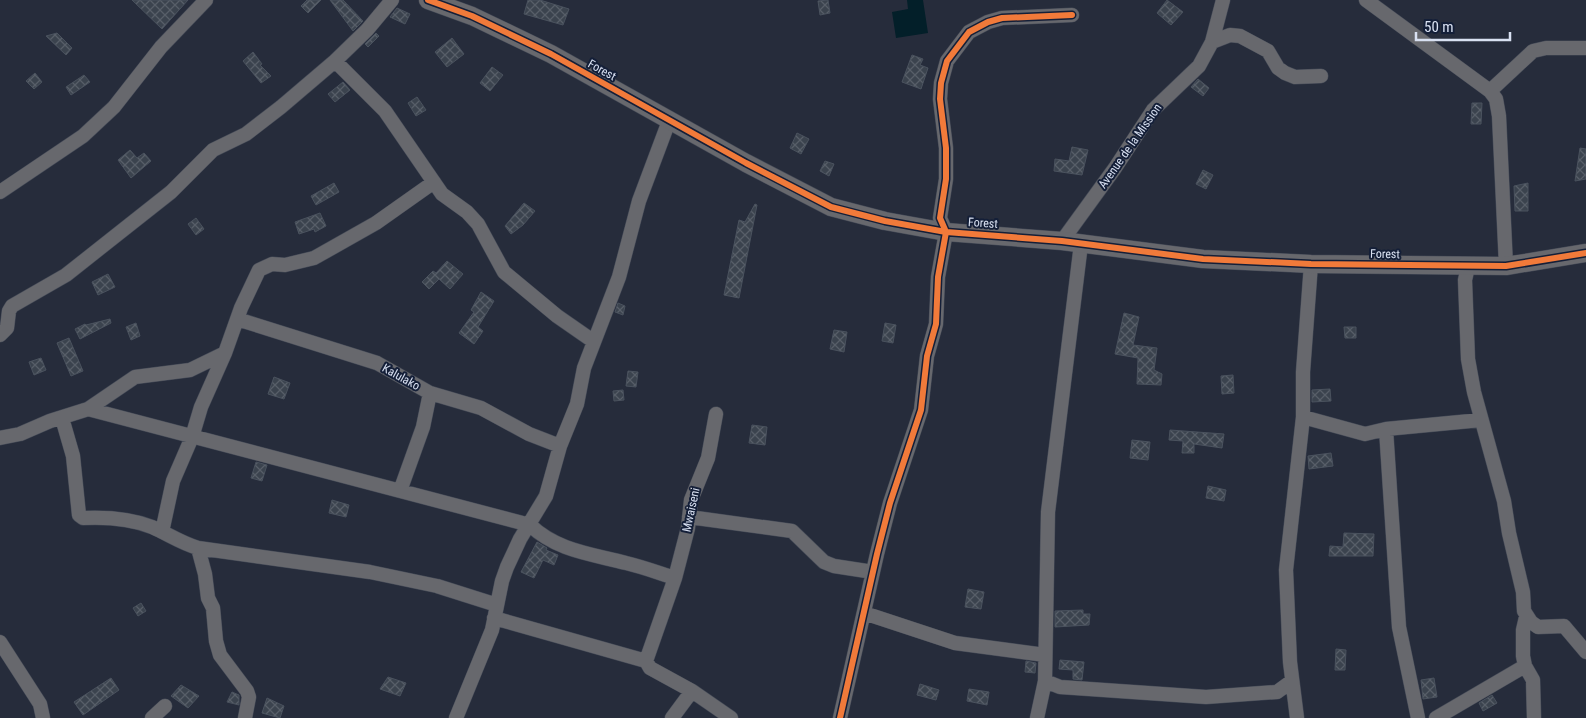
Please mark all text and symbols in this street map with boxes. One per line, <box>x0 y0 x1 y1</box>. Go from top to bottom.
scale bar <box>1416 10 1510 42</box>
text: 50 m <box>1424 18 1454 36</box>
street label: Forest <box>586 57 619 84</box>
street label: Avenue de la Mission <box>1096 101 1165 191</box>
street label: Forest <box>968 215 999 231</box>
street label: Forest <box>1370 247 1400 261</box>
street label: Kalulako <box>380 361 422 393</box>
street label: Mwaiseni <box>679 487 703 533</box>

